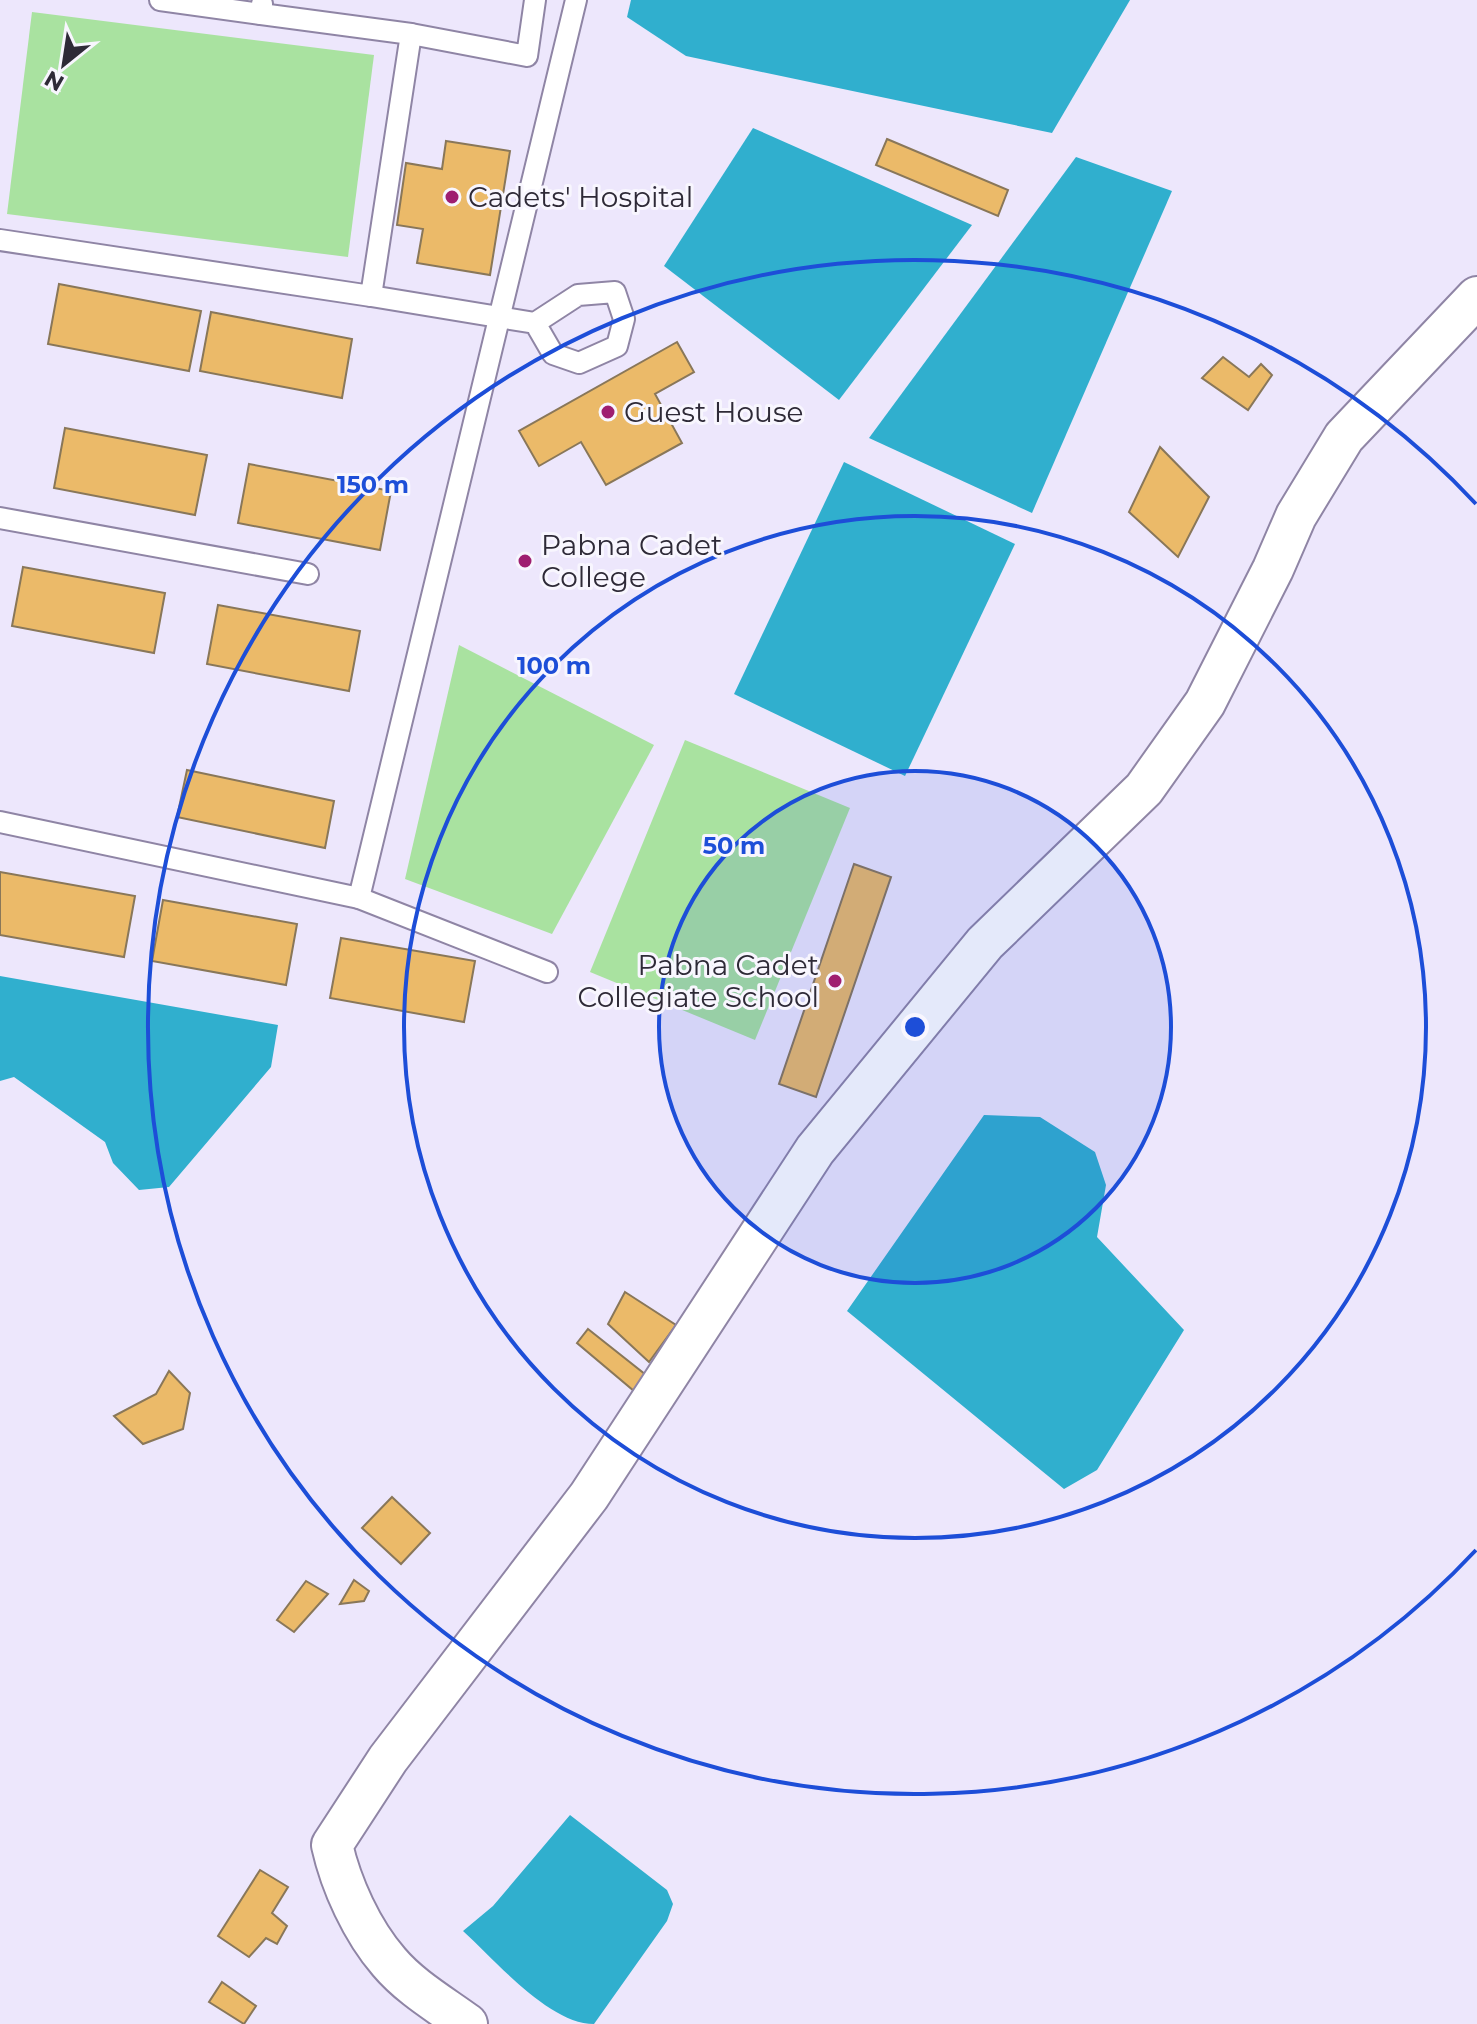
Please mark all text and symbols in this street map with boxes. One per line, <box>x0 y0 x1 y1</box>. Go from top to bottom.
north arrow <box>24 24 104 104</box>
text: N <box>40 65 69 97</box>
place label: Cadets' Hospital <box>468 180 693 214</box>
marker: Cadets' Hospital <box>443 188 461 206</box>
place label: Guest House <box>624 395 803 429</box>
marker: Guest House <box>599 403 617 421</box>
text: 150 m <box>337 470 409 499</box>
place label: Pabna Cadet College <box>541 528 722 594</box>
marker: Pabna Cadet College <box>516 552 534 570</box>
text: 100 m <box>517 651 591 680</box>
text: 50 m <box>703 831 765 860</box>
place label: Pabna Cadet Collegiate School <box>578 948 819 1014</box>
marker: Pabna Cadet Collegiate School <box>826 972 844 990</box>
centre of rings <box>901 1013 929 1041</box>

